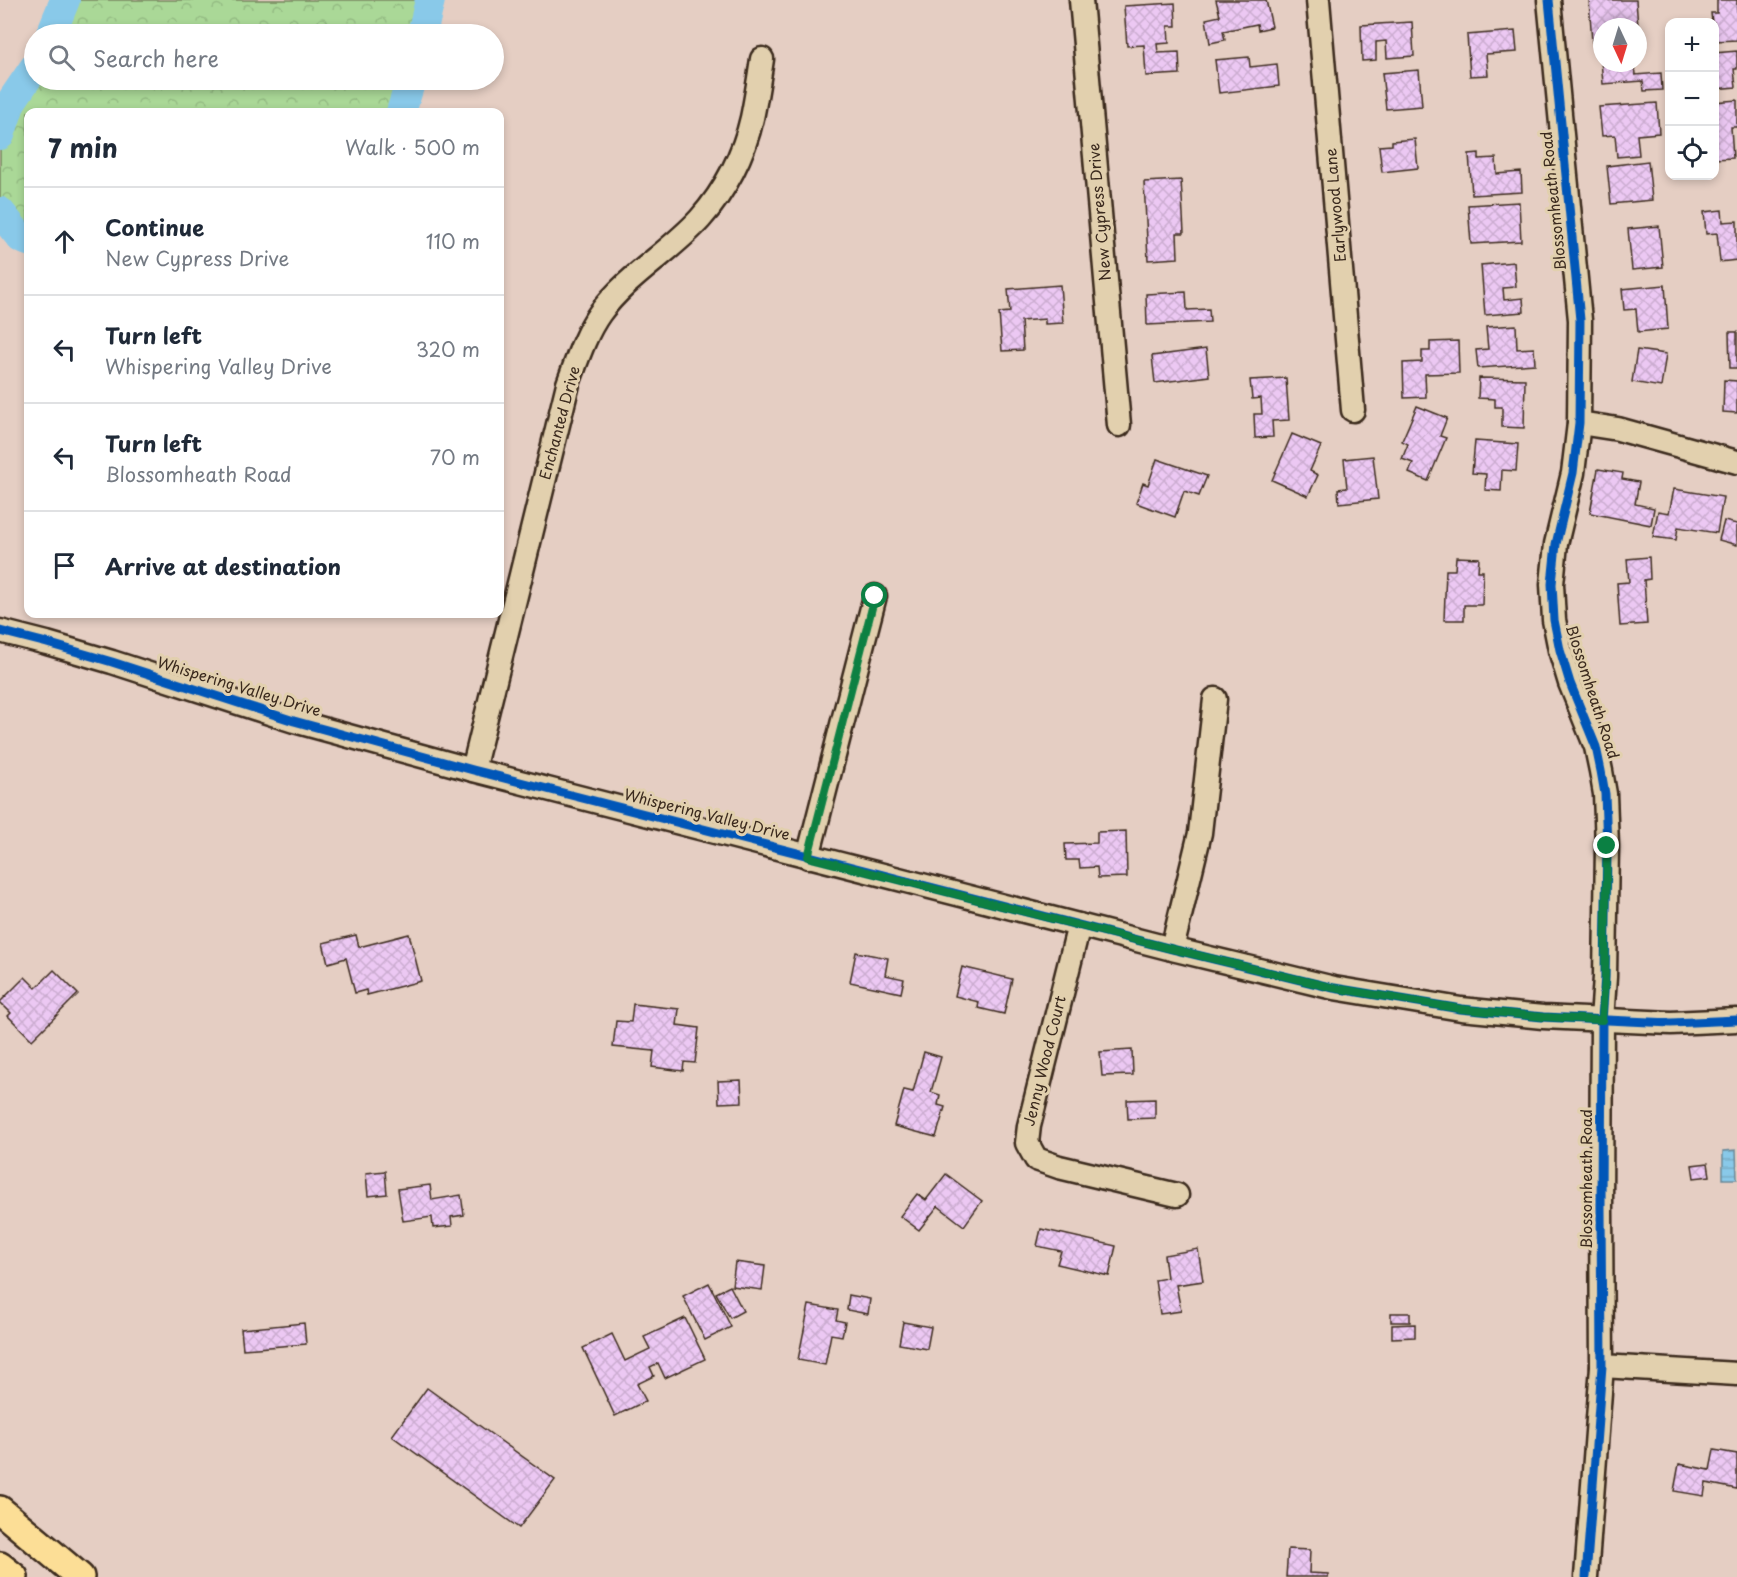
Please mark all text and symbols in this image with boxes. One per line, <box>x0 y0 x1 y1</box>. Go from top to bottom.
north arrow <box>1593 18 1647 72</box>
map controls <box>1665 18 1719 180</box>
button: + <box>1665 18 1719 72</box>
search box <box>24 24 504 90</box>
icon: search <box>45 41 78 74</box>
text: Search here <box>93 41 219 74</box>
button: − <box>1665 72 1719 126</box>
button: locate <box>1665 126 1719 180</box>
text: 7 min <box>48 128 118 167</box>
street label: Blossomheath Road <box>1534 130 1571 272</box>
text: Walk · 500 m <box>345 132 480 162</box>
street label: New Cypress Drive <box>1081 142 1116 282</box>
street label: Earlywood Lane <box>1318 147 1351 263</box>
text: Continue <box>105 210 204 243</box>
icon: ahead <box>48 225 81 258</box>
text: 110 m <box>426 226 480 256</box>
text: New Cypress Drive <box>105 243 289 273</box>
text: Turn left <box>105 318 202 351</box>
icon: left <box>48 333 81 366</box>
text: 320 m <box>416 334 480 364</box>
text: Whispering Valley Drive <box>105 351 332 381</box>
street label: Enchanted Drive <box>532 363 585 482</box>
text: Turn left <box>105 426 202 459</box>
icon: left <box>48 441 81 474</box>
text: 70 m <box>430 442 480 472</box>
text: Blossomheath Road <box>105 459 292 489</box>
icon: arrive <box>48 549 81 582</box>
text: Arrive at destination <box>105 549 341 582</box>
route start <box>861 582 887 608</box>
street label: Blossomheath Road <box>1561 621 1626 762</box>
street label: Whispering Valley Drive <box>155 650 324 721</box>
street label: Whispering Valley Drive <box>622 782 793 845</box>
route end <box>1593 832 1619 858</box>
street label: Jenny Wood Court <box>1016 993 1071 1128</box>
street label: Blossomheath Road <box>1574 1109 1597 1249</box>

